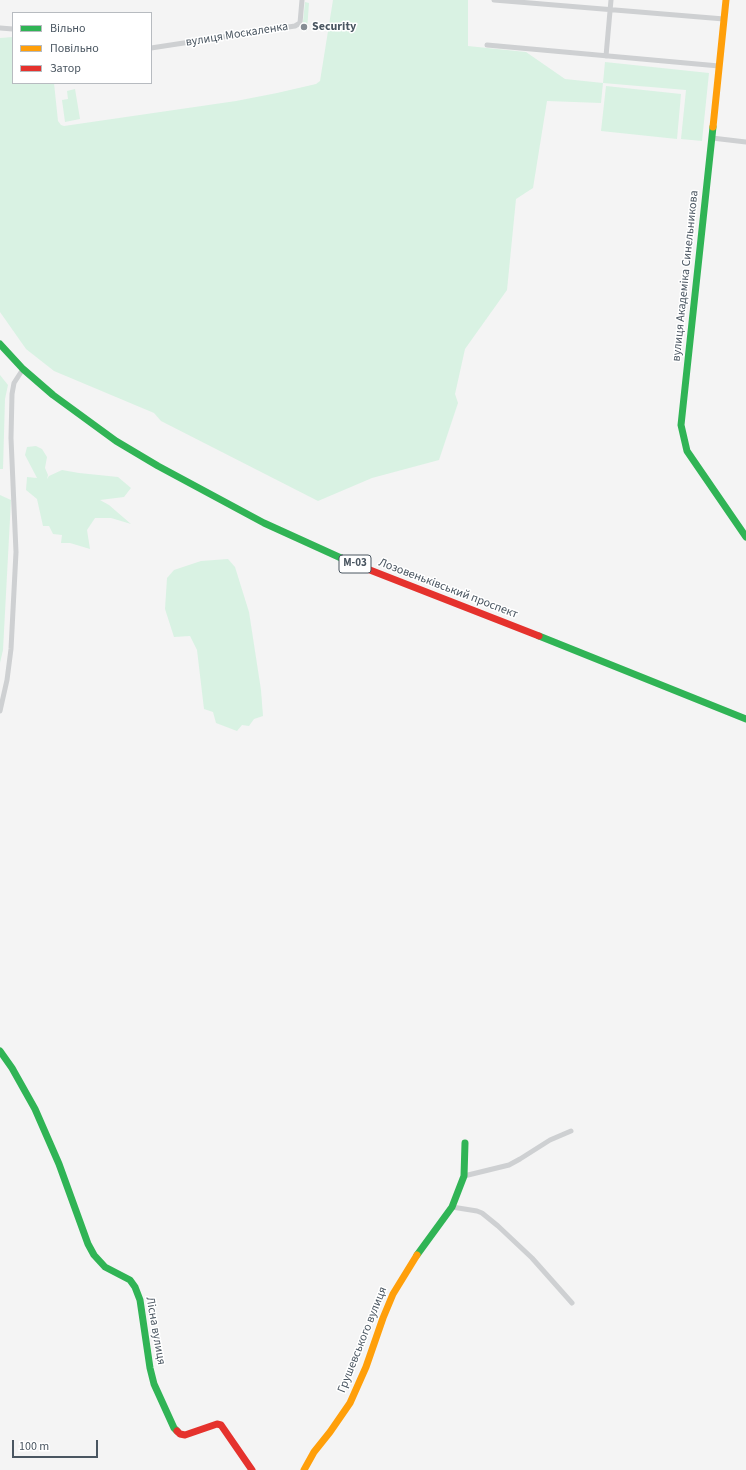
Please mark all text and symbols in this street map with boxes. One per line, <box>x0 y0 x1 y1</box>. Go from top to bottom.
legend <box>12 12 152 84</box>
text: Вільно <box>50 20 86 37</box>
street label: вулиця Москаленка <box>185 20 289 50</box>
place label: Security <box>312 20 356 34</box>
marker: Security <box>299 22 309 32</box>
text: Повільно <box>50 40 99 57</box>
text: Затор <box>50 60 81 77</box>
street label: вулиця Академіка Синельникова <box>670 190 702 362</box>
road number: М-03 <box>339 555 371 573</box>
street label: Лозовеньківський проспект <box>376 556 520 622</box>
street label: Грушевського вулиця <box>335 1285 391 1395</box>
street label: Лісна вулиця <box>142 1296 168 1366</box>
scale bar <box>14 1432 100 1458</box>
text: 100 m <box>19 1438 49 1455</box>

